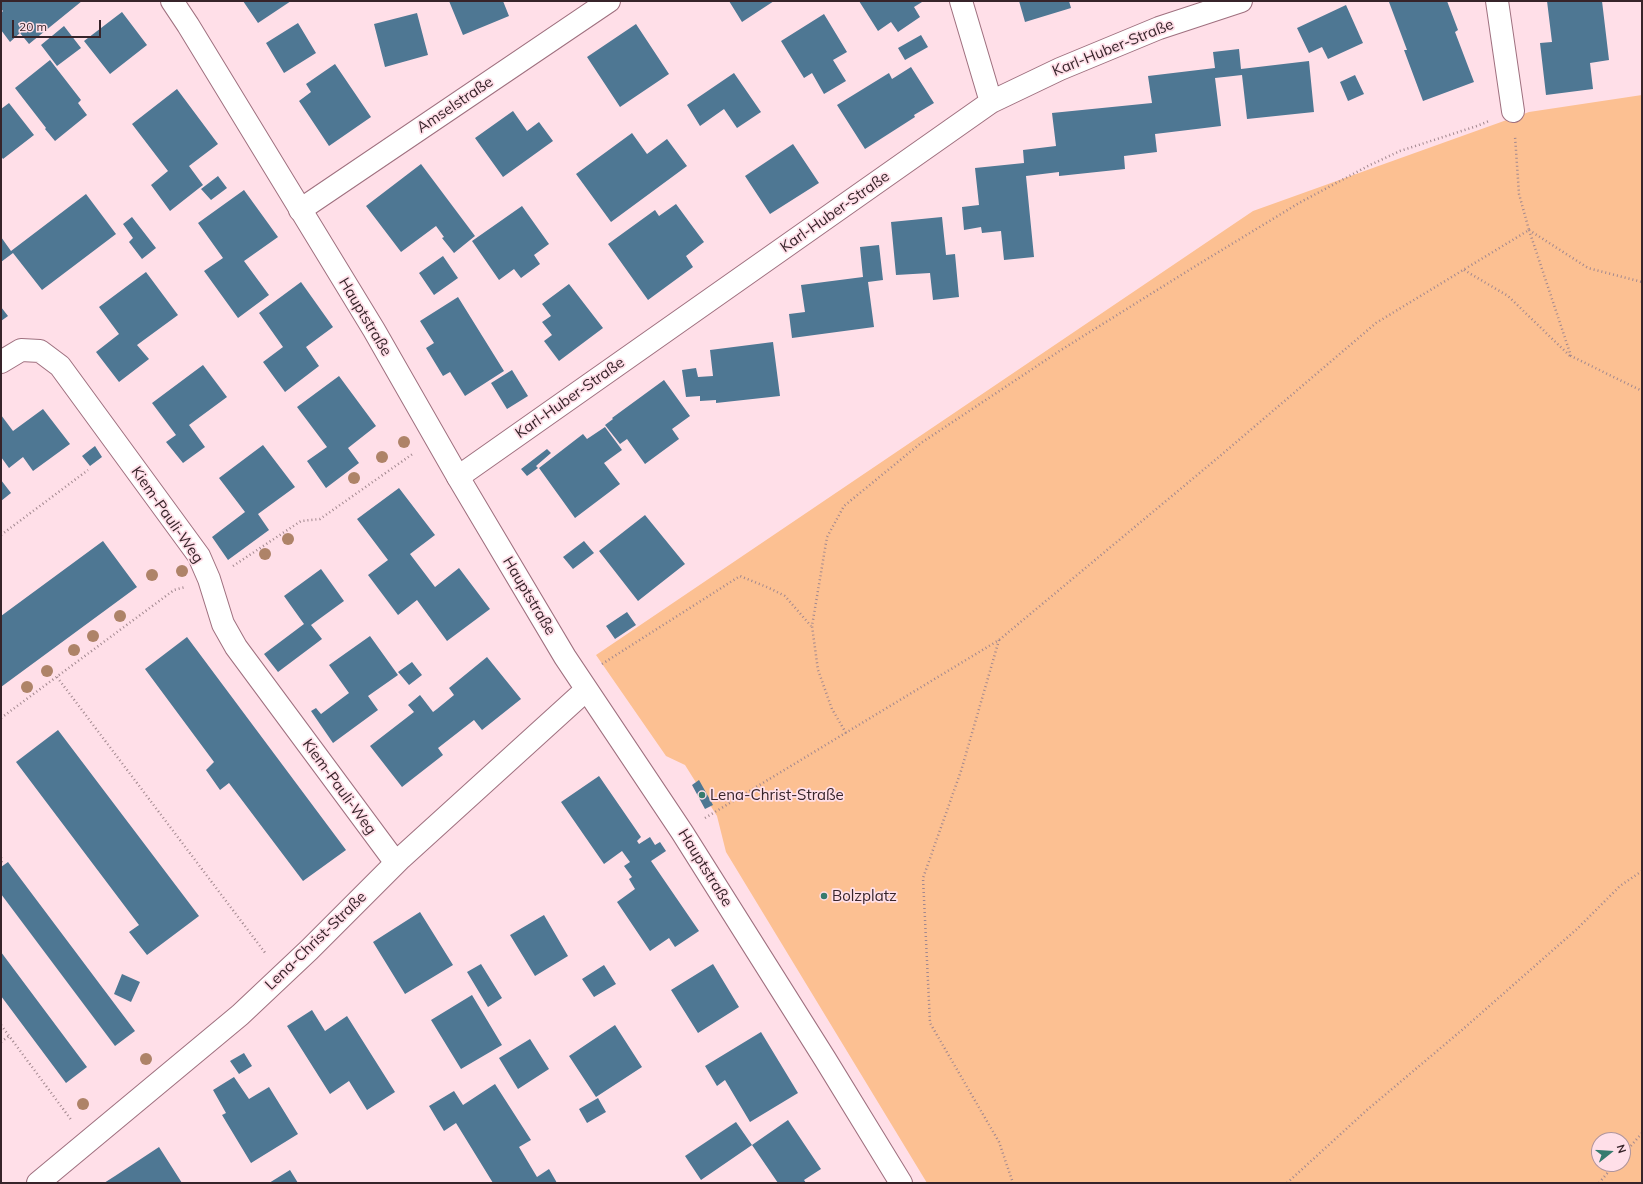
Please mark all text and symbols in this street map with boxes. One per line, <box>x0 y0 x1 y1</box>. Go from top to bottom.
scale bar <box>14 12 103 38</box>
street label: Karl-Huber-Straße <box>1050 15 1176 81</box>
text: 20 m <box>19 19 47 34</box>
street label: Amselstraße <box>413 73 497 137</box>
street label: Karl-Huber-Straße <box>777 168 893 256</box>
street label: Hauptstraße <box>335 275 395 359</box>
street label: Karl-Huber-Straße <box>512 354 628 442</box>
street label: Kiem-Pauli-Weg <box>127 463 207 567</box>
street label: Hauptstraße <box>499 554 559 638</box>
street label: Kiem-Pauli-Weg <box>298 736 380 838</box>
place label: Lena-Christ-Straße <box>710 786 844 804</box>
marker: Lena-Christ-Straße <box>697 790 707 800</box>
street label: Hauptstraße <box>674 826 736 910</box>
place label: Bolzplatz <box>832 887 897 905</box>
street label: Lena-Christ-Straße <box>262 888 370 994</box>
marker: Bolzplatz <box>819 891 829 901</box>
north arrow <box>1591 1132 1631 1172</box>
text: N <box>1614 1143 1629 1155</box>

